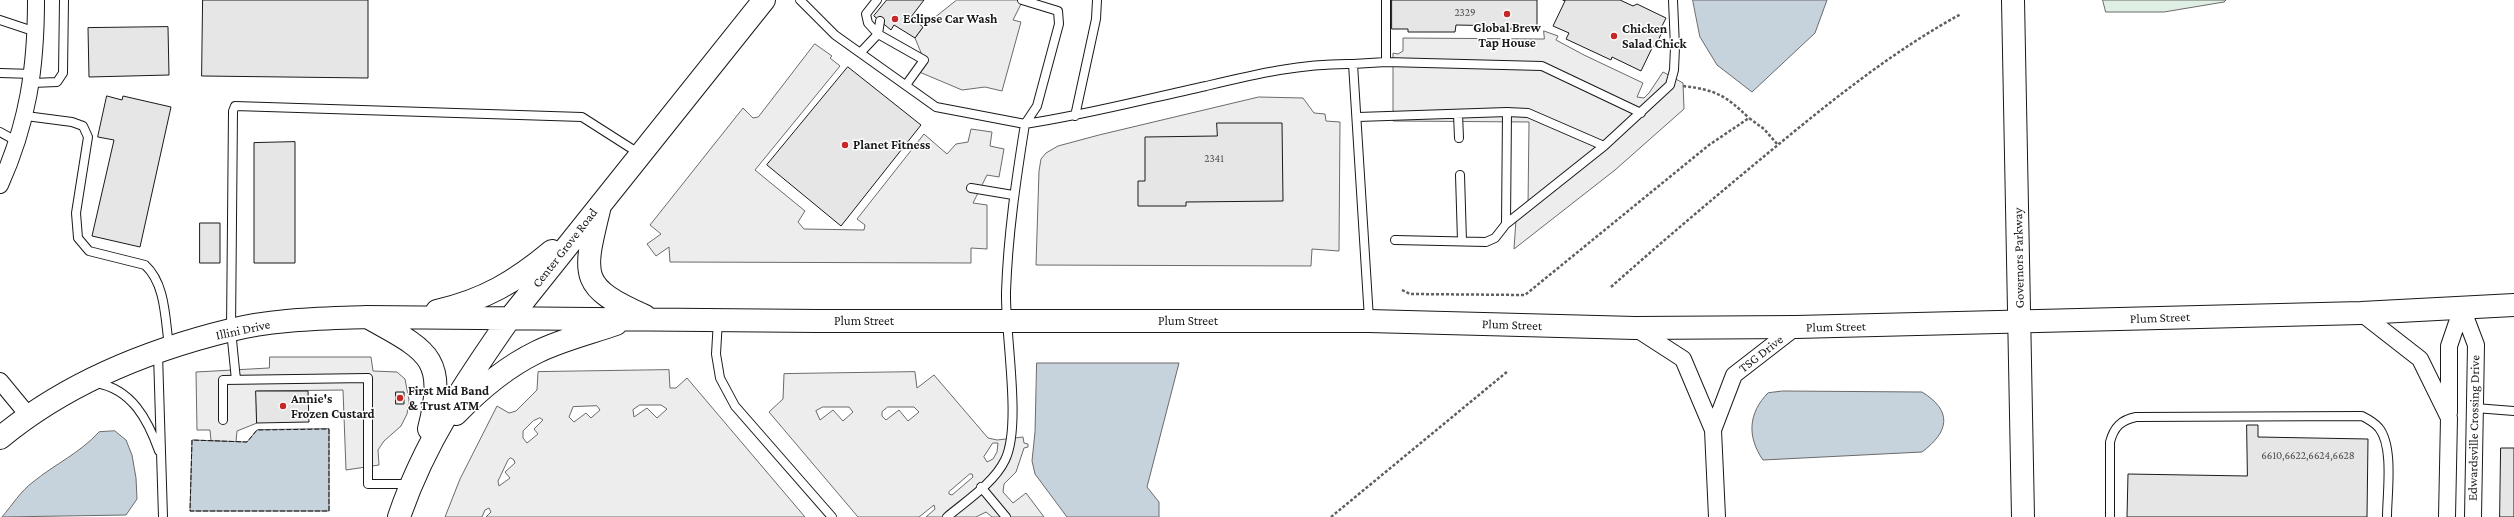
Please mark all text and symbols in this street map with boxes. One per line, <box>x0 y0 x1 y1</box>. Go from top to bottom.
house number: 2329 <box>1454 6 1476 20</box>
marker: Global Brew Tap House <box>1502 9 1512 19</box>
place label: Eclipse Car Wash <box>903 11 997 27</box>
marker: Eclipse Car Wash <box>890 14 900 24</box>
place label: Global Brew Tap House <box>1473 20 1541 51</box>
place label: Chicken Salad Chick <box>1622 21 1687 52</box>
marker: Chicken Salad Chick <box>1609 31 1619 41</box>
place label: Planet Fitness <box>853 137 930 153</box>
marker: Planet Fitness <box>840 140 850 150</box>
house number: 2341 <box>1204 152 1224 166</box>
street label: Center Grove Road <box>529 205 601 291</box>
street label: Governors Parkway <box>2010 208 2028 308</box>
street label: Plum Street <box>2130 309 2190 327</box>
street label: Plum Street <box>834 313 894 329</box>
street label: Plum Street <box>1158 313 1218 329</box>
street label: Plum Street <box>1482 316 1542 334</box>
street label: Illini Drive <box>214 317 272 343</box>
street label: Plum Street <box>1806 319 1866 335</box>
street label: TSG Drive <box>1736 332 1786 376</box>
street label: Edwardsville Crossing Drive <box>2465 355 2483 501</box>
place label: First Mid Band & Trust ATM <box>408 383 489 414</box>
place label: Annie's Frozen Custard <box>291 391 375 422</box>
marker: First Mid Band & Trust ATM <box>395 393 405 403</box>
marker: Annie's Frozen Custard <box>278 401 288 411</box>
house number: 6610,6622,6624,6628 <box>2261 449 2355 463</box>

